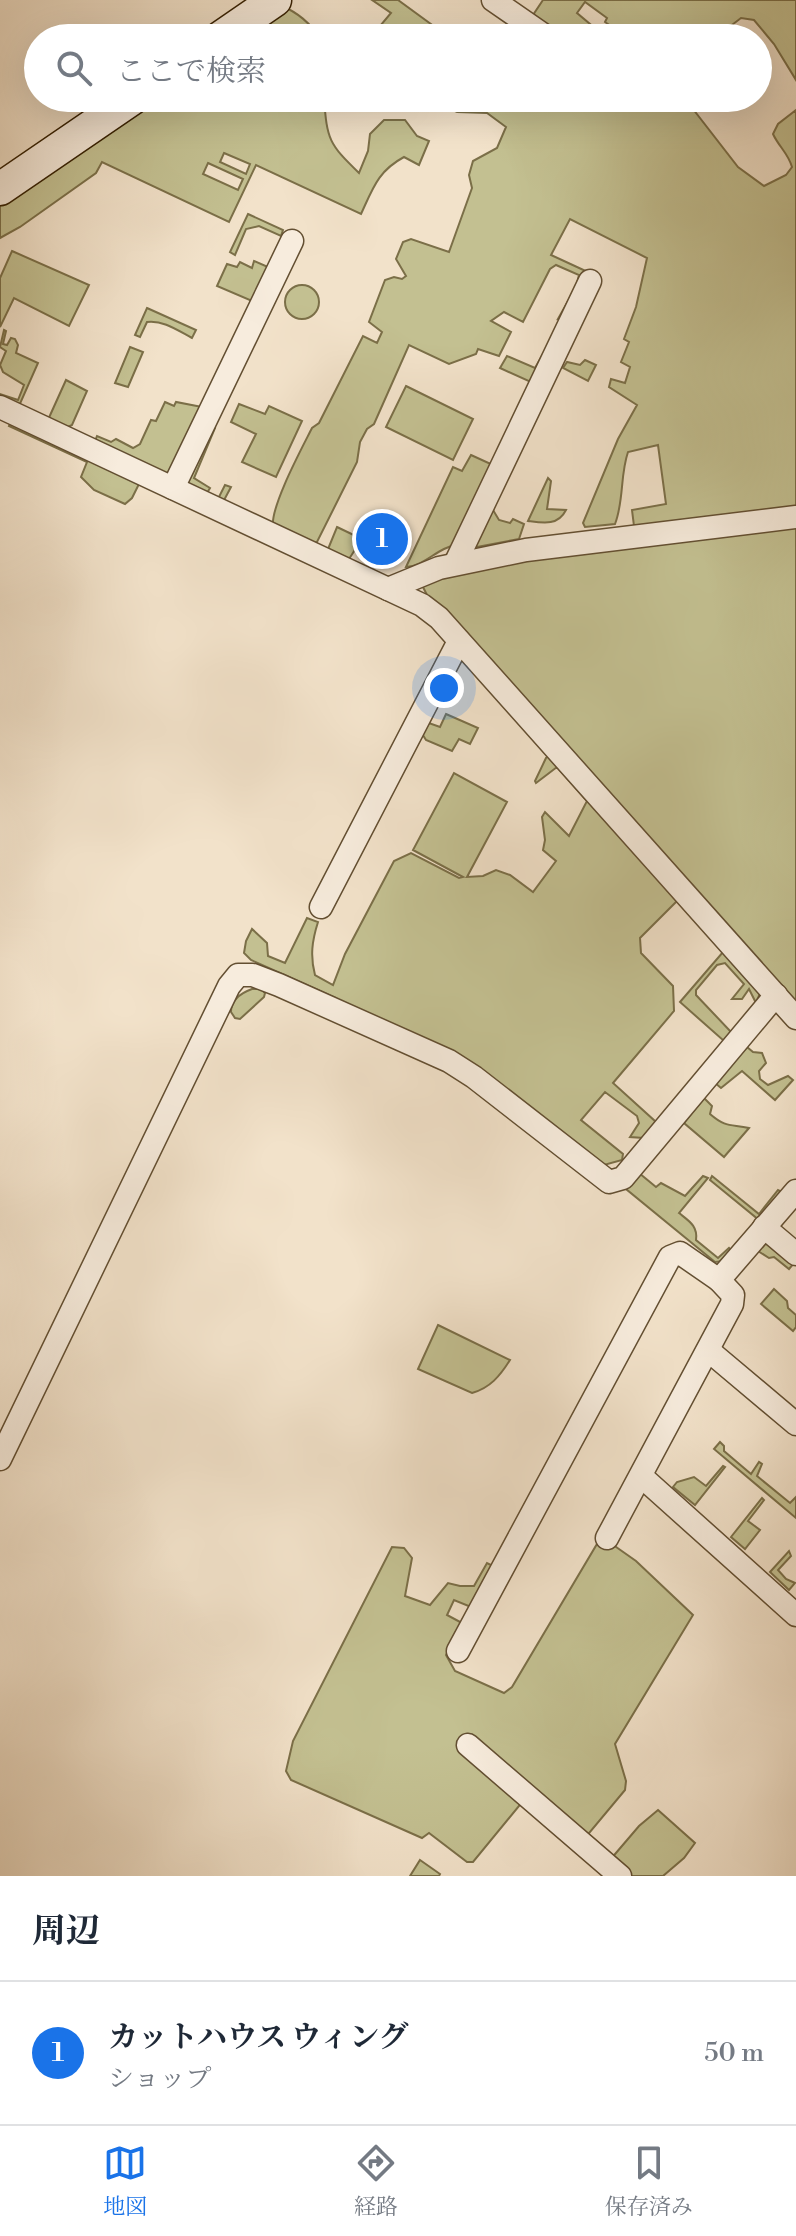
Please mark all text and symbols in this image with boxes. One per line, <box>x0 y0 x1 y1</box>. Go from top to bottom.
search box <box>24 24 772 112</box>
icon: search <box>52 46 96 90</box>
text: ここで検索 <box>116 53 266 91</box>
pin: 1 <box>356 509 408 569</box>
your location <box>424 668 464 708</box>
text: 周辺 <box>32 1911 100 1953</box>
text: カットハウス ウィング <box>108 2019 409 2057</box>
text: 1 <box>52 2037 64 2069</box>
text: 50 m <box>704 2037 764 2069</box>
text: ショップ <box>108 2063 211 2095</box>
tab: 地図 <box>103 2141 147 2221</box>
tab: 経路 <box>354 2141 398 2221</box>
tab: 保存済み <box>605 2141 693 2221</box>

